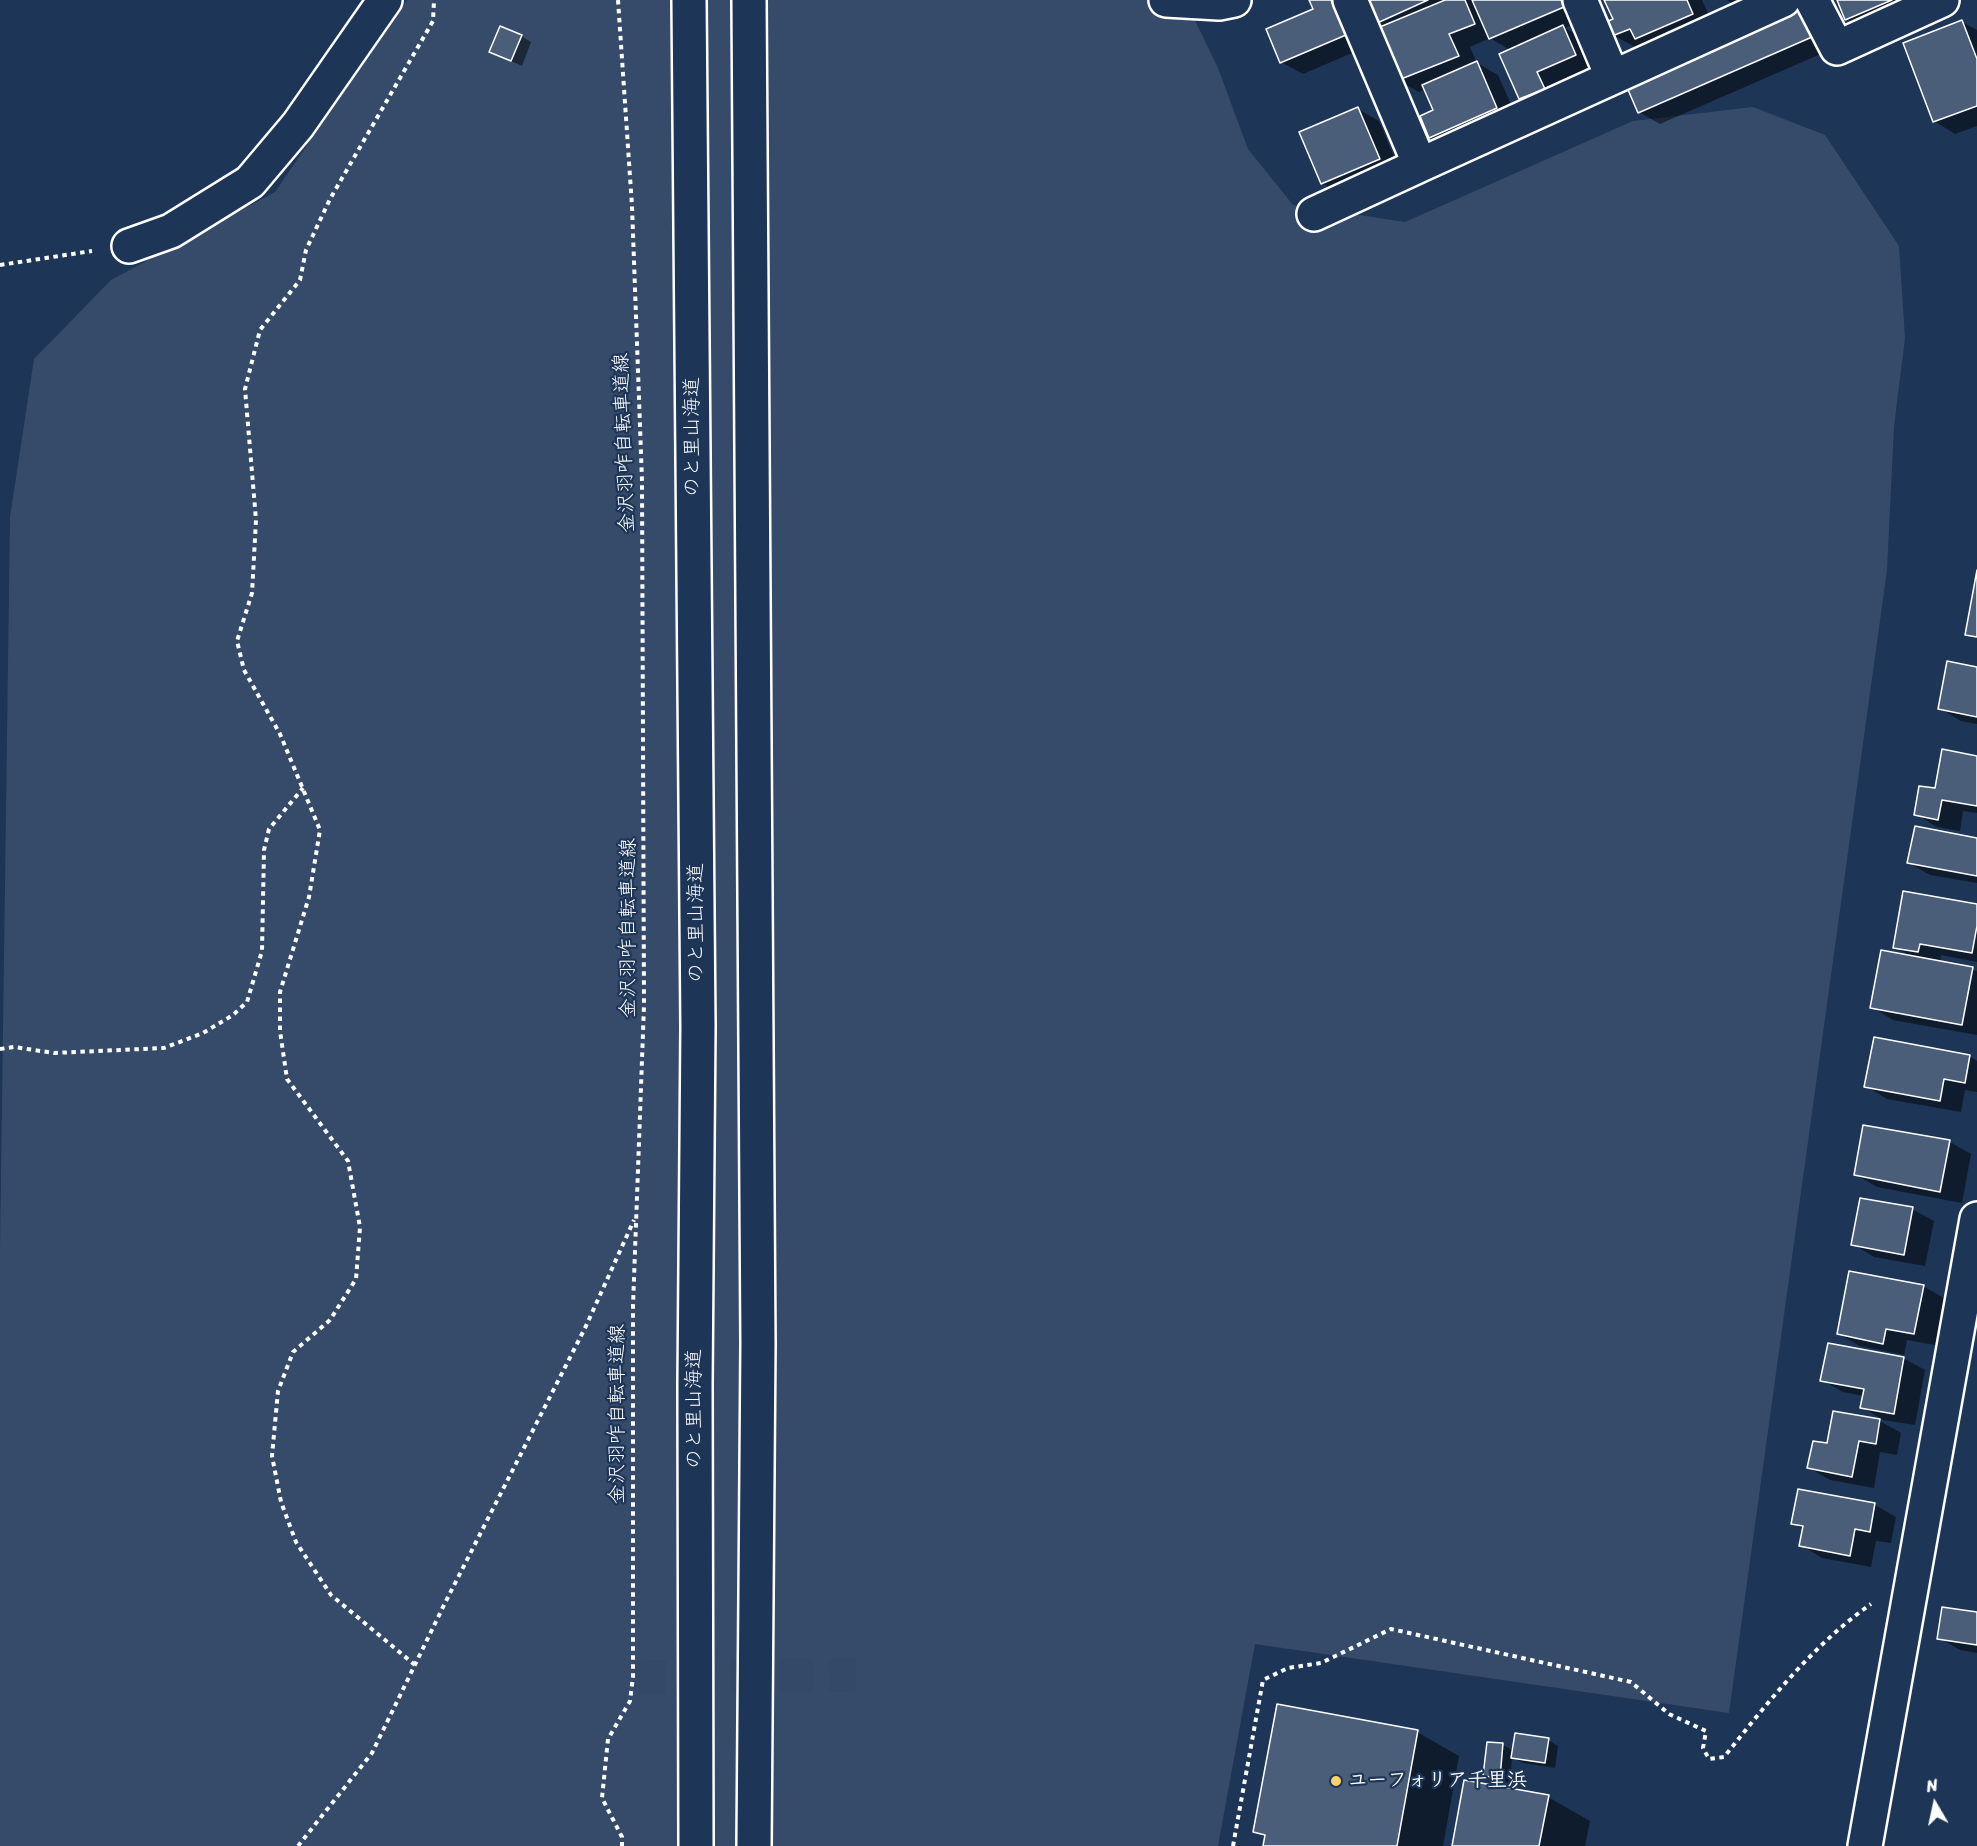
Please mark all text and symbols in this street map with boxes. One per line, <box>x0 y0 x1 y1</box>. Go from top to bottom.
street label: 金沢羽咋自転車道線 <box>610 353 640 533</box>
street label: のと里山海道 <box>681 377 705 497</box>
street label: 金沢羽咋自転車道線 <box>617 838 641 1018</box>
street label: のと里山海道 <box>685 863 709 983</box>
street label: 金沢羽咋自転車道線 <box>606 1324 630 1504</box>
street label: のと里山海道 <box>683 1349 707 1469</box>
place label: ユーフォリア千里浜 <box>1348 1769 1527 1793</box>
text: N <box>1924 1771 1940 1801</box>
marker: ユーフォリア千里浜 <box>1329 1774 1343 1788</box>
north arrow <box>1905 1774 1965 1834</box>

